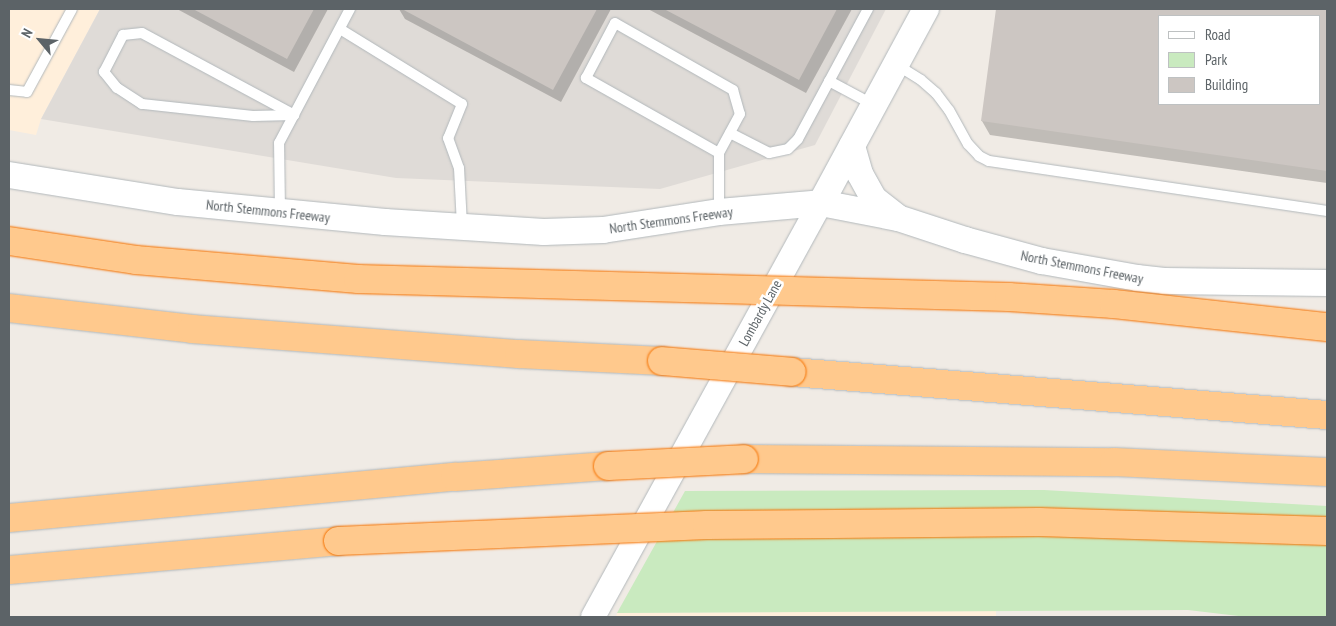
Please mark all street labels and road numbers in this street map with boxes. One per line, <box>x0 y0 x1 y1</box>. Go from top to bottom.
street label: North Stemmons Freeway <box>205 196 331 226</box>
street label: North Stemmons Freeway <box>608 203 734 237</box>
street label: North Stemmons Freeway <box>1019 247 1145 287</box>
street label: Lombardy Lane <box>735 277 785 349</box>

